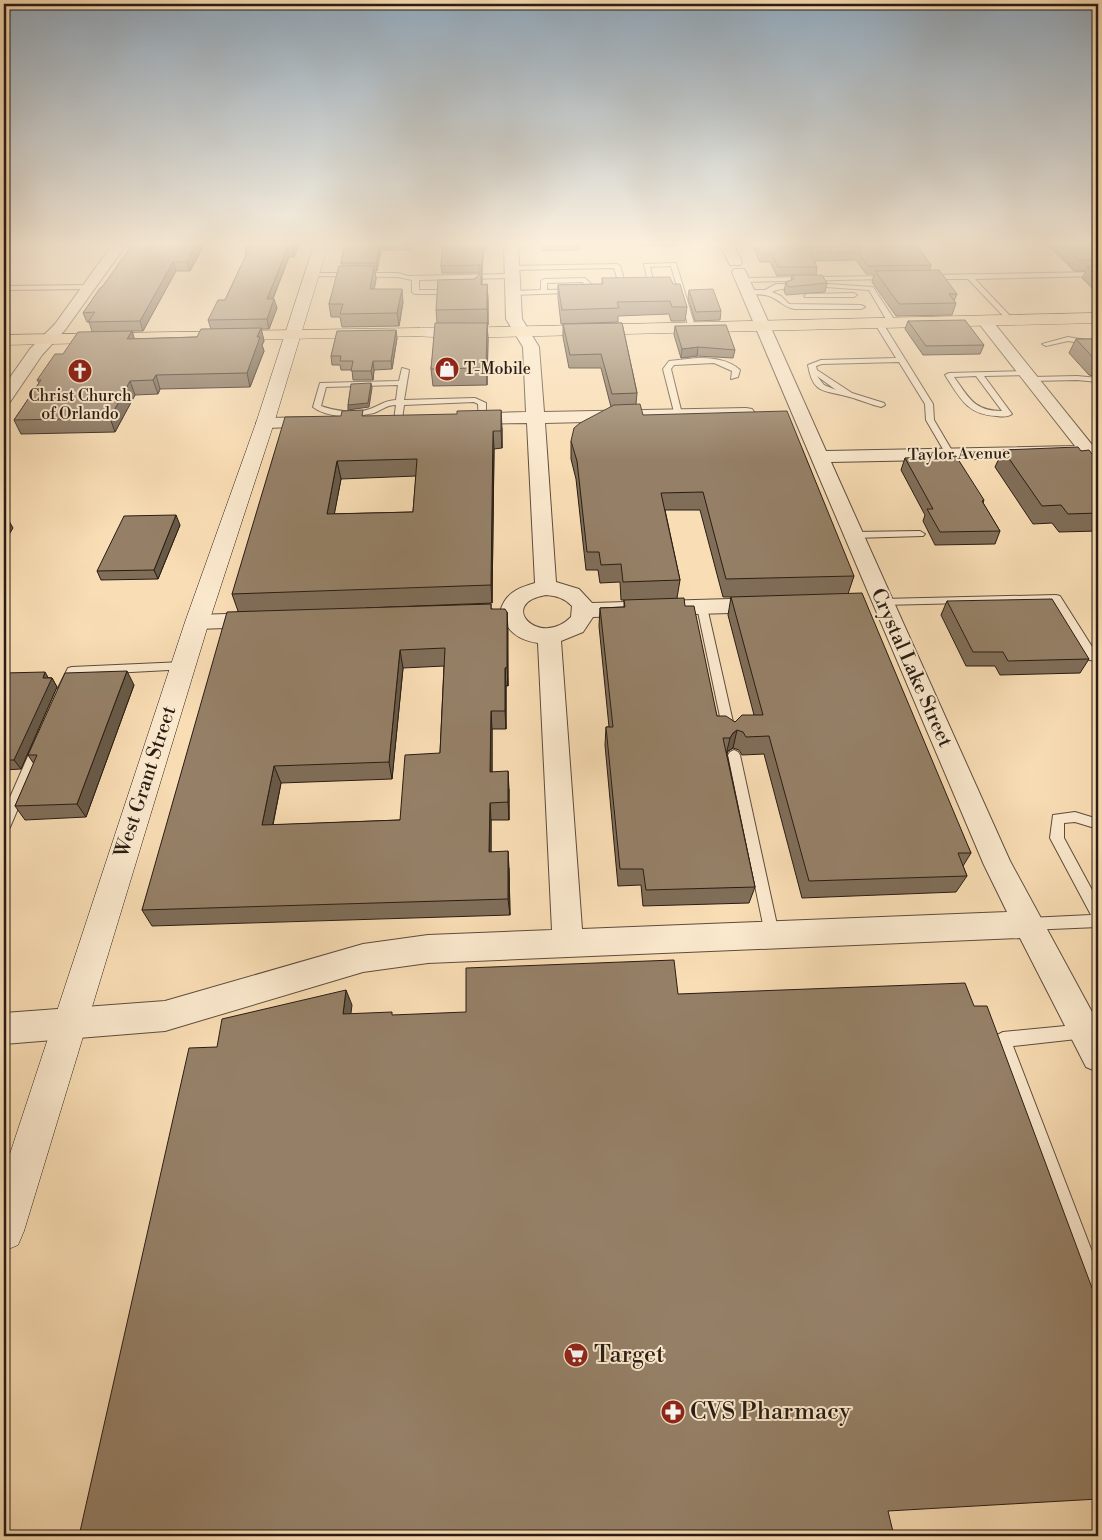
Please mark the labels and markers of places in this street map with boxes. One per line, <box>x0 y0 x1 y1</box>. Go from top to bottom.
shop icon: T-Mobile <box>434 356 460 382</box>
church icon: Christ Church of Orlando <box>67 358 93 384</box>
place label: T-Mobile <box>464 359 531 379</box>
place label: Christ Church of Orlando <box>29 386 132 424</box>
place label: Target <box>594 1340 665 1370</box>
supermarket icon: Target <box>563 1342 589 1368</box>
place label: CVS Pharmacy <box>690 1397 851 1427</box>
pharmacy icon: CVS Pharmacy <box>660 1399 686 1425</box>

